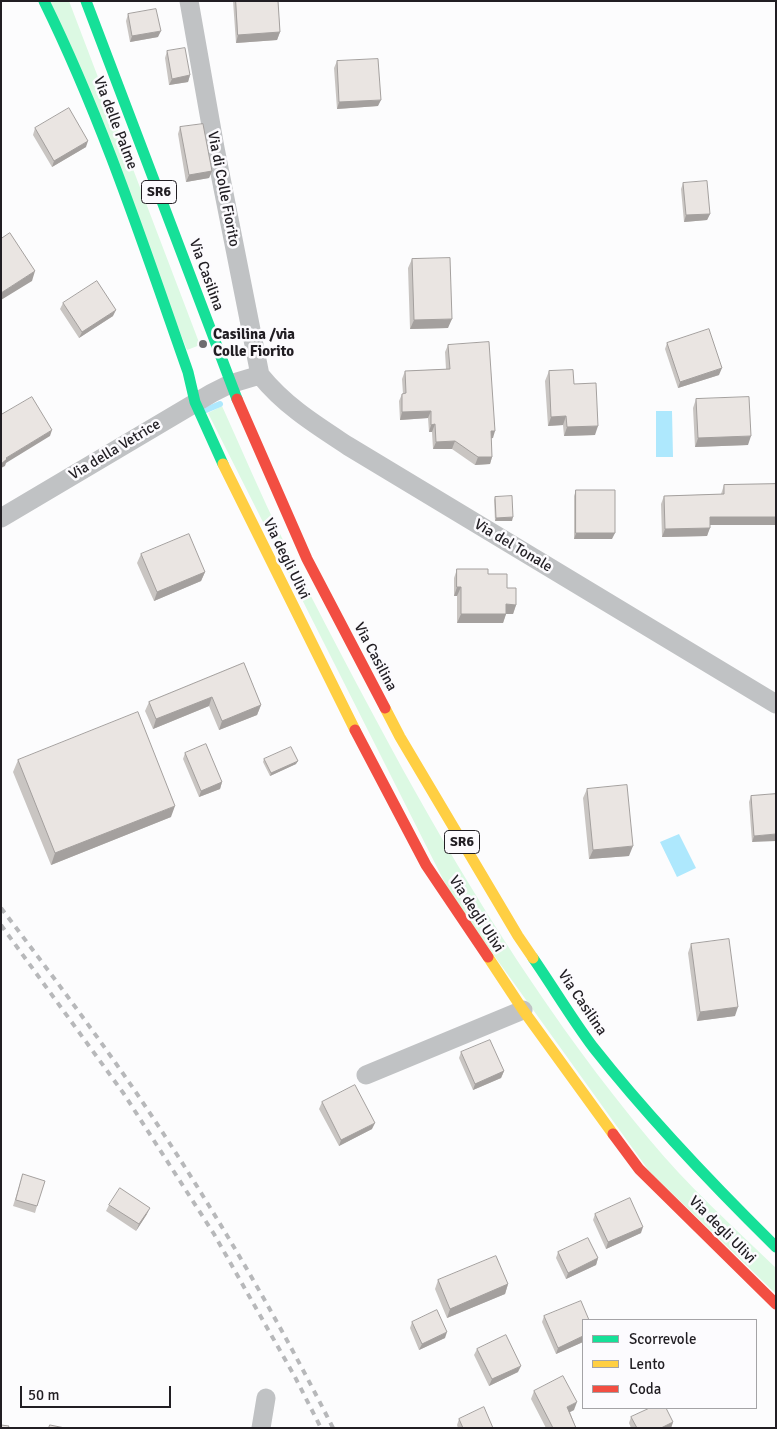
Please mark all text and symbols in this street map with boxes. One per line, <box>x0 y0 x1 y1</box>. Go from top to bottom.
street label: Via delle Palme <box>89 74 141 172</box>
street label: Via di Colle Fiorito <box>203 130 243 248</box>
road number: SR6 <box>142 180 176 203</box>
street label: Via Casilina <box>185 237 227 313</box>
place label: Casilina /via Colle Fiorito <box>213 326 295 361</box>
marker: Casilina /via Colle Fiorito <box>197 338 209 350</box>
street label: Via della Vetrice <box>66 416 164 484</box>
street label: Via degli Ulivi <box>259 516 313 602</box>
street label: Via del Tonale <box>471 516 555 576</box>
street label: Via Casilina <box>349 620 401 694</box>
road number: SR6 <box>444 830 480 854</box>
street label: Via degli Ulivi <box>445 872 507 956</box>
street label: Via Casilina <box>554 967 610 1039</box>
street label: Via degli Ulivi <box>685 1193 759 1267</box>
legend <box>582 1319 757 1409</box>
text: Scorrevole <box>629 1330 696 1348</box>
text: Lento <box>629 1355 665 1373</box>
scale bar <box>22 1376 174 1408</box>
text: Coda <box>629 1380 661 1398</box>
text: 50 m <box>28 1386 59 1404</box>

